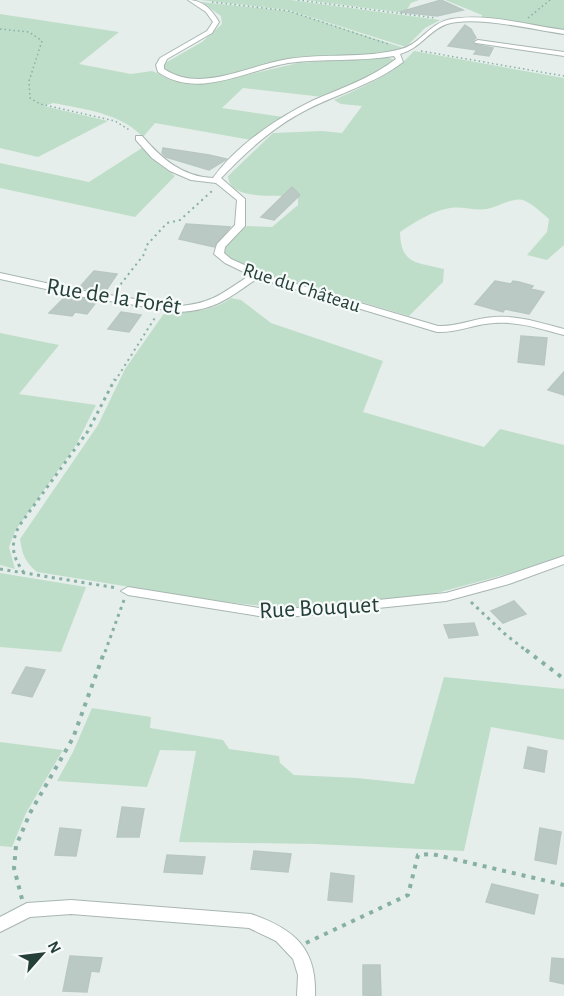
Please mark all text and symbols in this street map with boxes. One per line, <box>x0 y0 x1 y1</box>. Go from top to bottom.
street label: Rue du Château <box>241 260 363 316</box>
street label: Rue de la Forêt <box>45 274 183 320</box>
street label: Rue Bouquet <box>259 593 380 623</box>
north arrow <box>12 924 72 984</box>
text: N <box>45 939 64 956</box>

